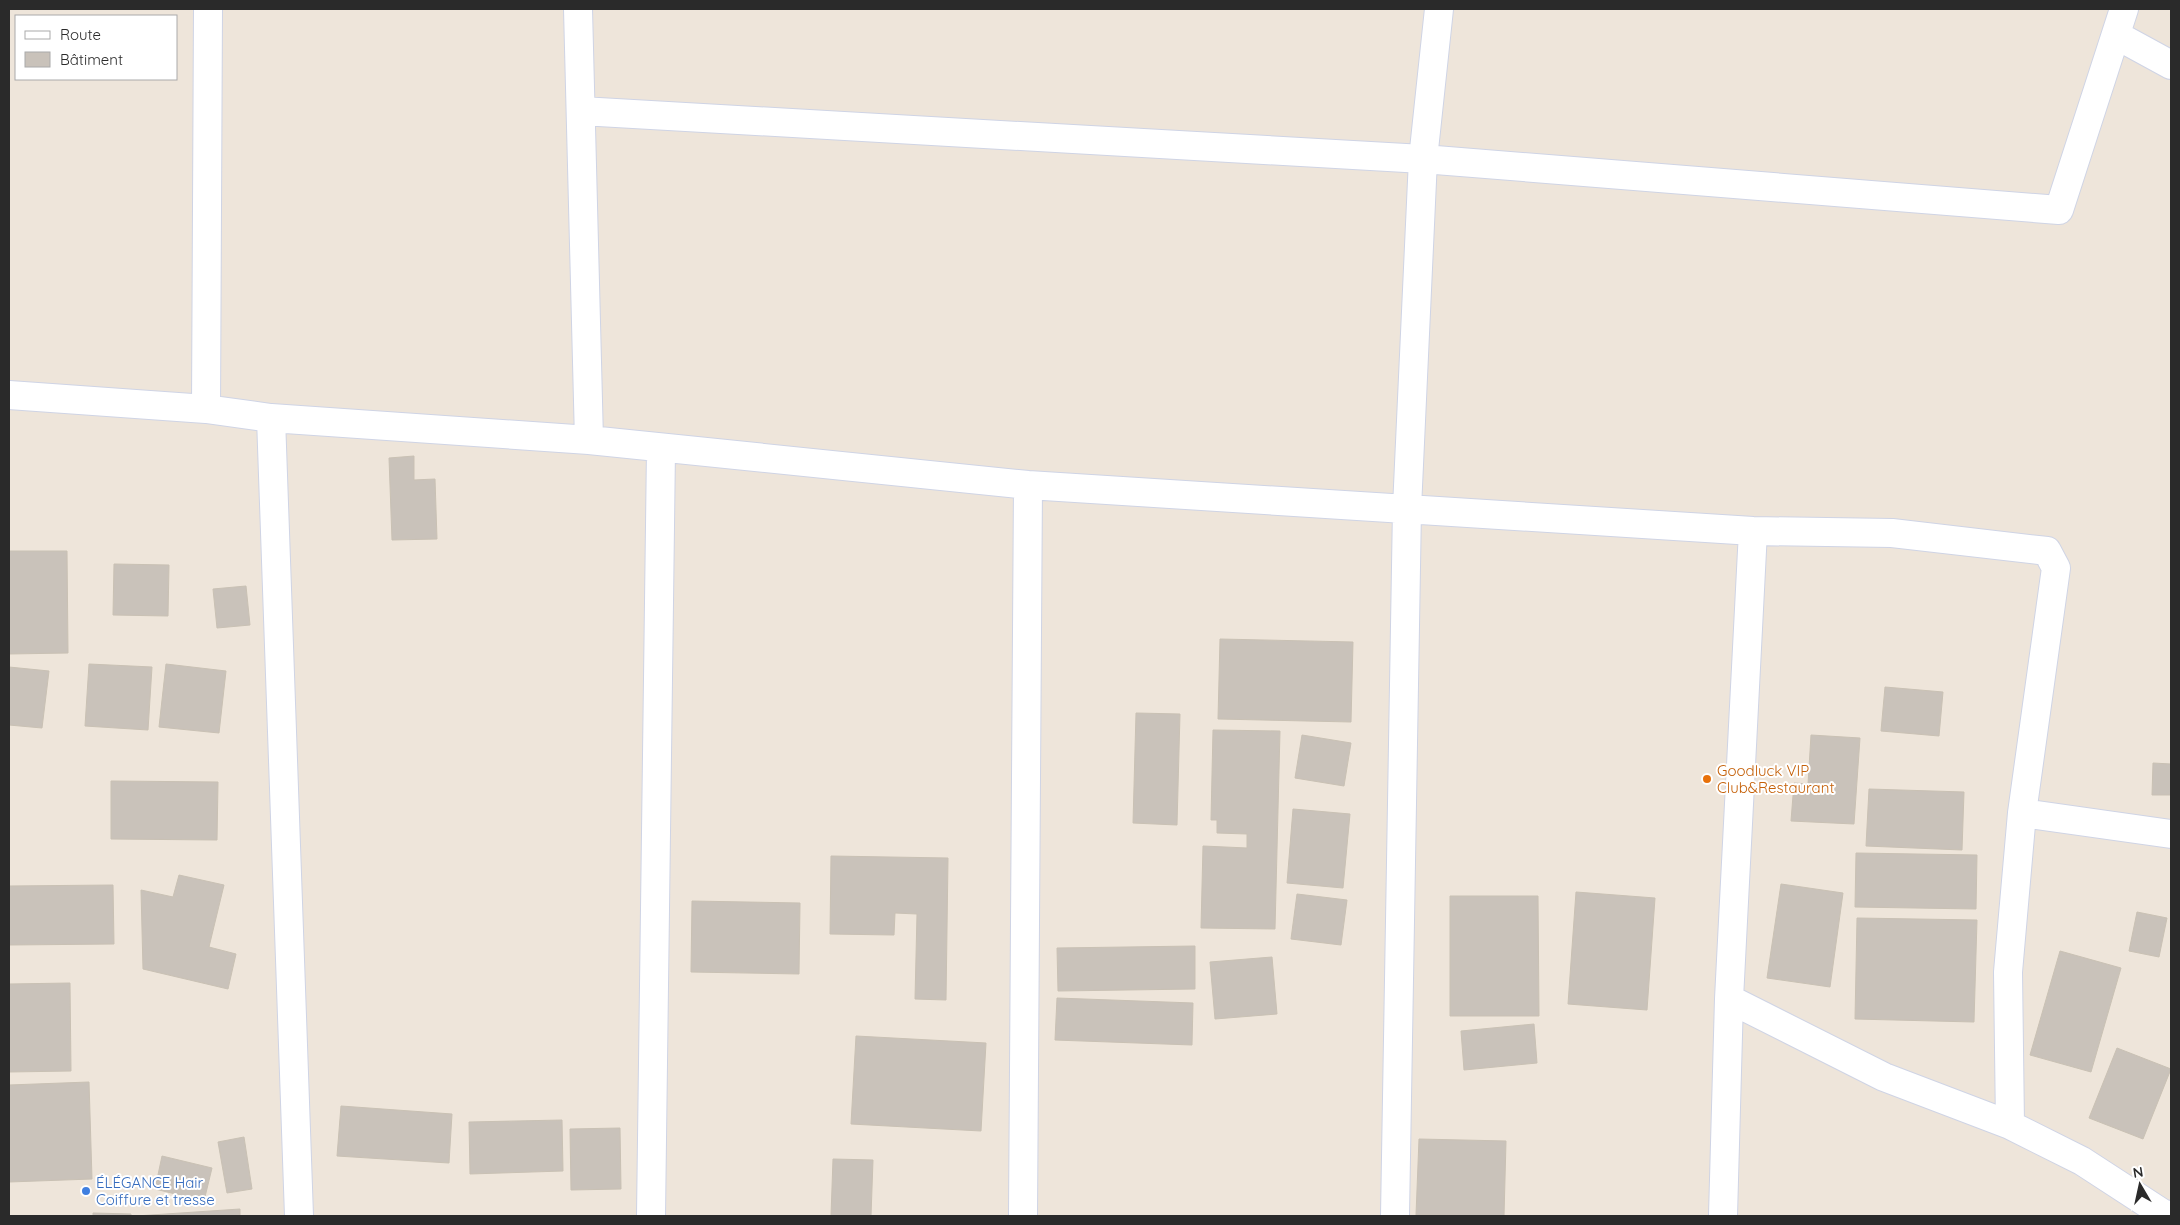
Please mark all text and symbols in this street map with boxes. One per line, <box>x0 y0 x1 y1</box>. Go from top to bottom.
legend <box>15 15 178 80</box>
text: Route <box>60 25 101 44</box>
text: Bâtiment <box>60 50 123 69</box>
place label: Goodluck VIP Club&Restaurant <box>1717 761 1834 797</box>
marker: Goodluck VIP Club&Restaurant <box>1701 773 1713 785</box>
north arrow <box>2115 1160 2165 1210</box>
text: N <box>2131 1162 2144 1182</box>
place label: ÉLÉGANCE Hair Coiffure et tresse <box>96 1173 215 1209</box>
marker: ÉLÉGANCE Hair Coiffure et tresse <box>80 1185 92 1197</box>

